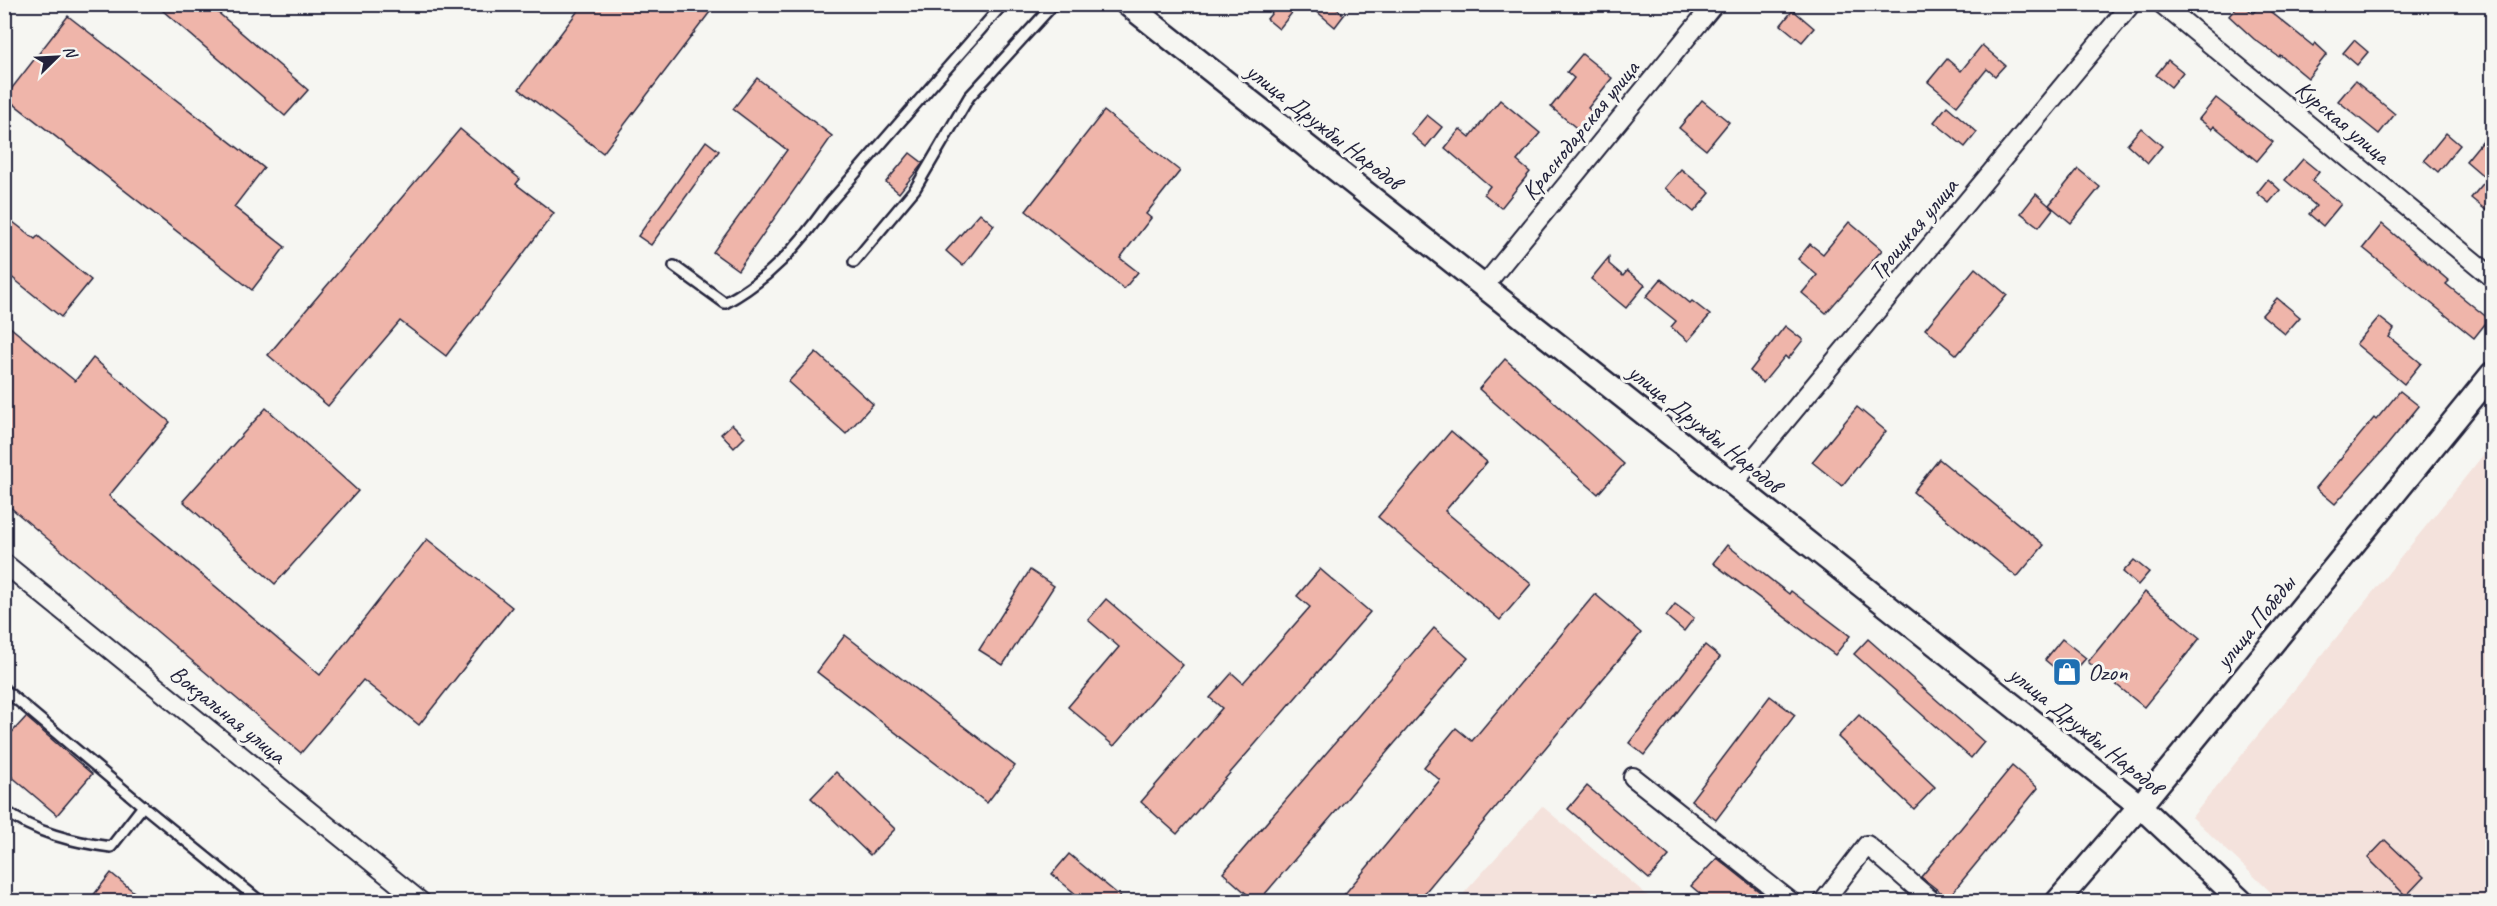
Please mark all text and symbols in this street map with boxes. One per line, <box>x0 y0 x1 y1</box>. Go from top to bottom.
north arrow <box>27 27 87 87</box>
text: N <box>59 43 82 63</box>
street label: Краснодарская улица <box>1515 53 1646 206</box>
street label: улица Дружбы Народов <box>1239 55 1412 199</box>
street label: Курская улица <box>2289 74 2398 172</box>
street label: Троицкая улица <box>1862 171 1965 286</box>
street label: улица Дружбы Народов <box>1620 356 1792 502</box>
street label: улица Победы <box>2207 568 2303 676</box>
shop icon: Ozon <box>2051 656 2083 688</box>
place label: Ozon <box>2088 657 2128 687</box>
street label: Вокзальная улица <box>164 658 293 771</box>
street label: улица Дружбы Народов <box>2001 658 2173 804</box>

